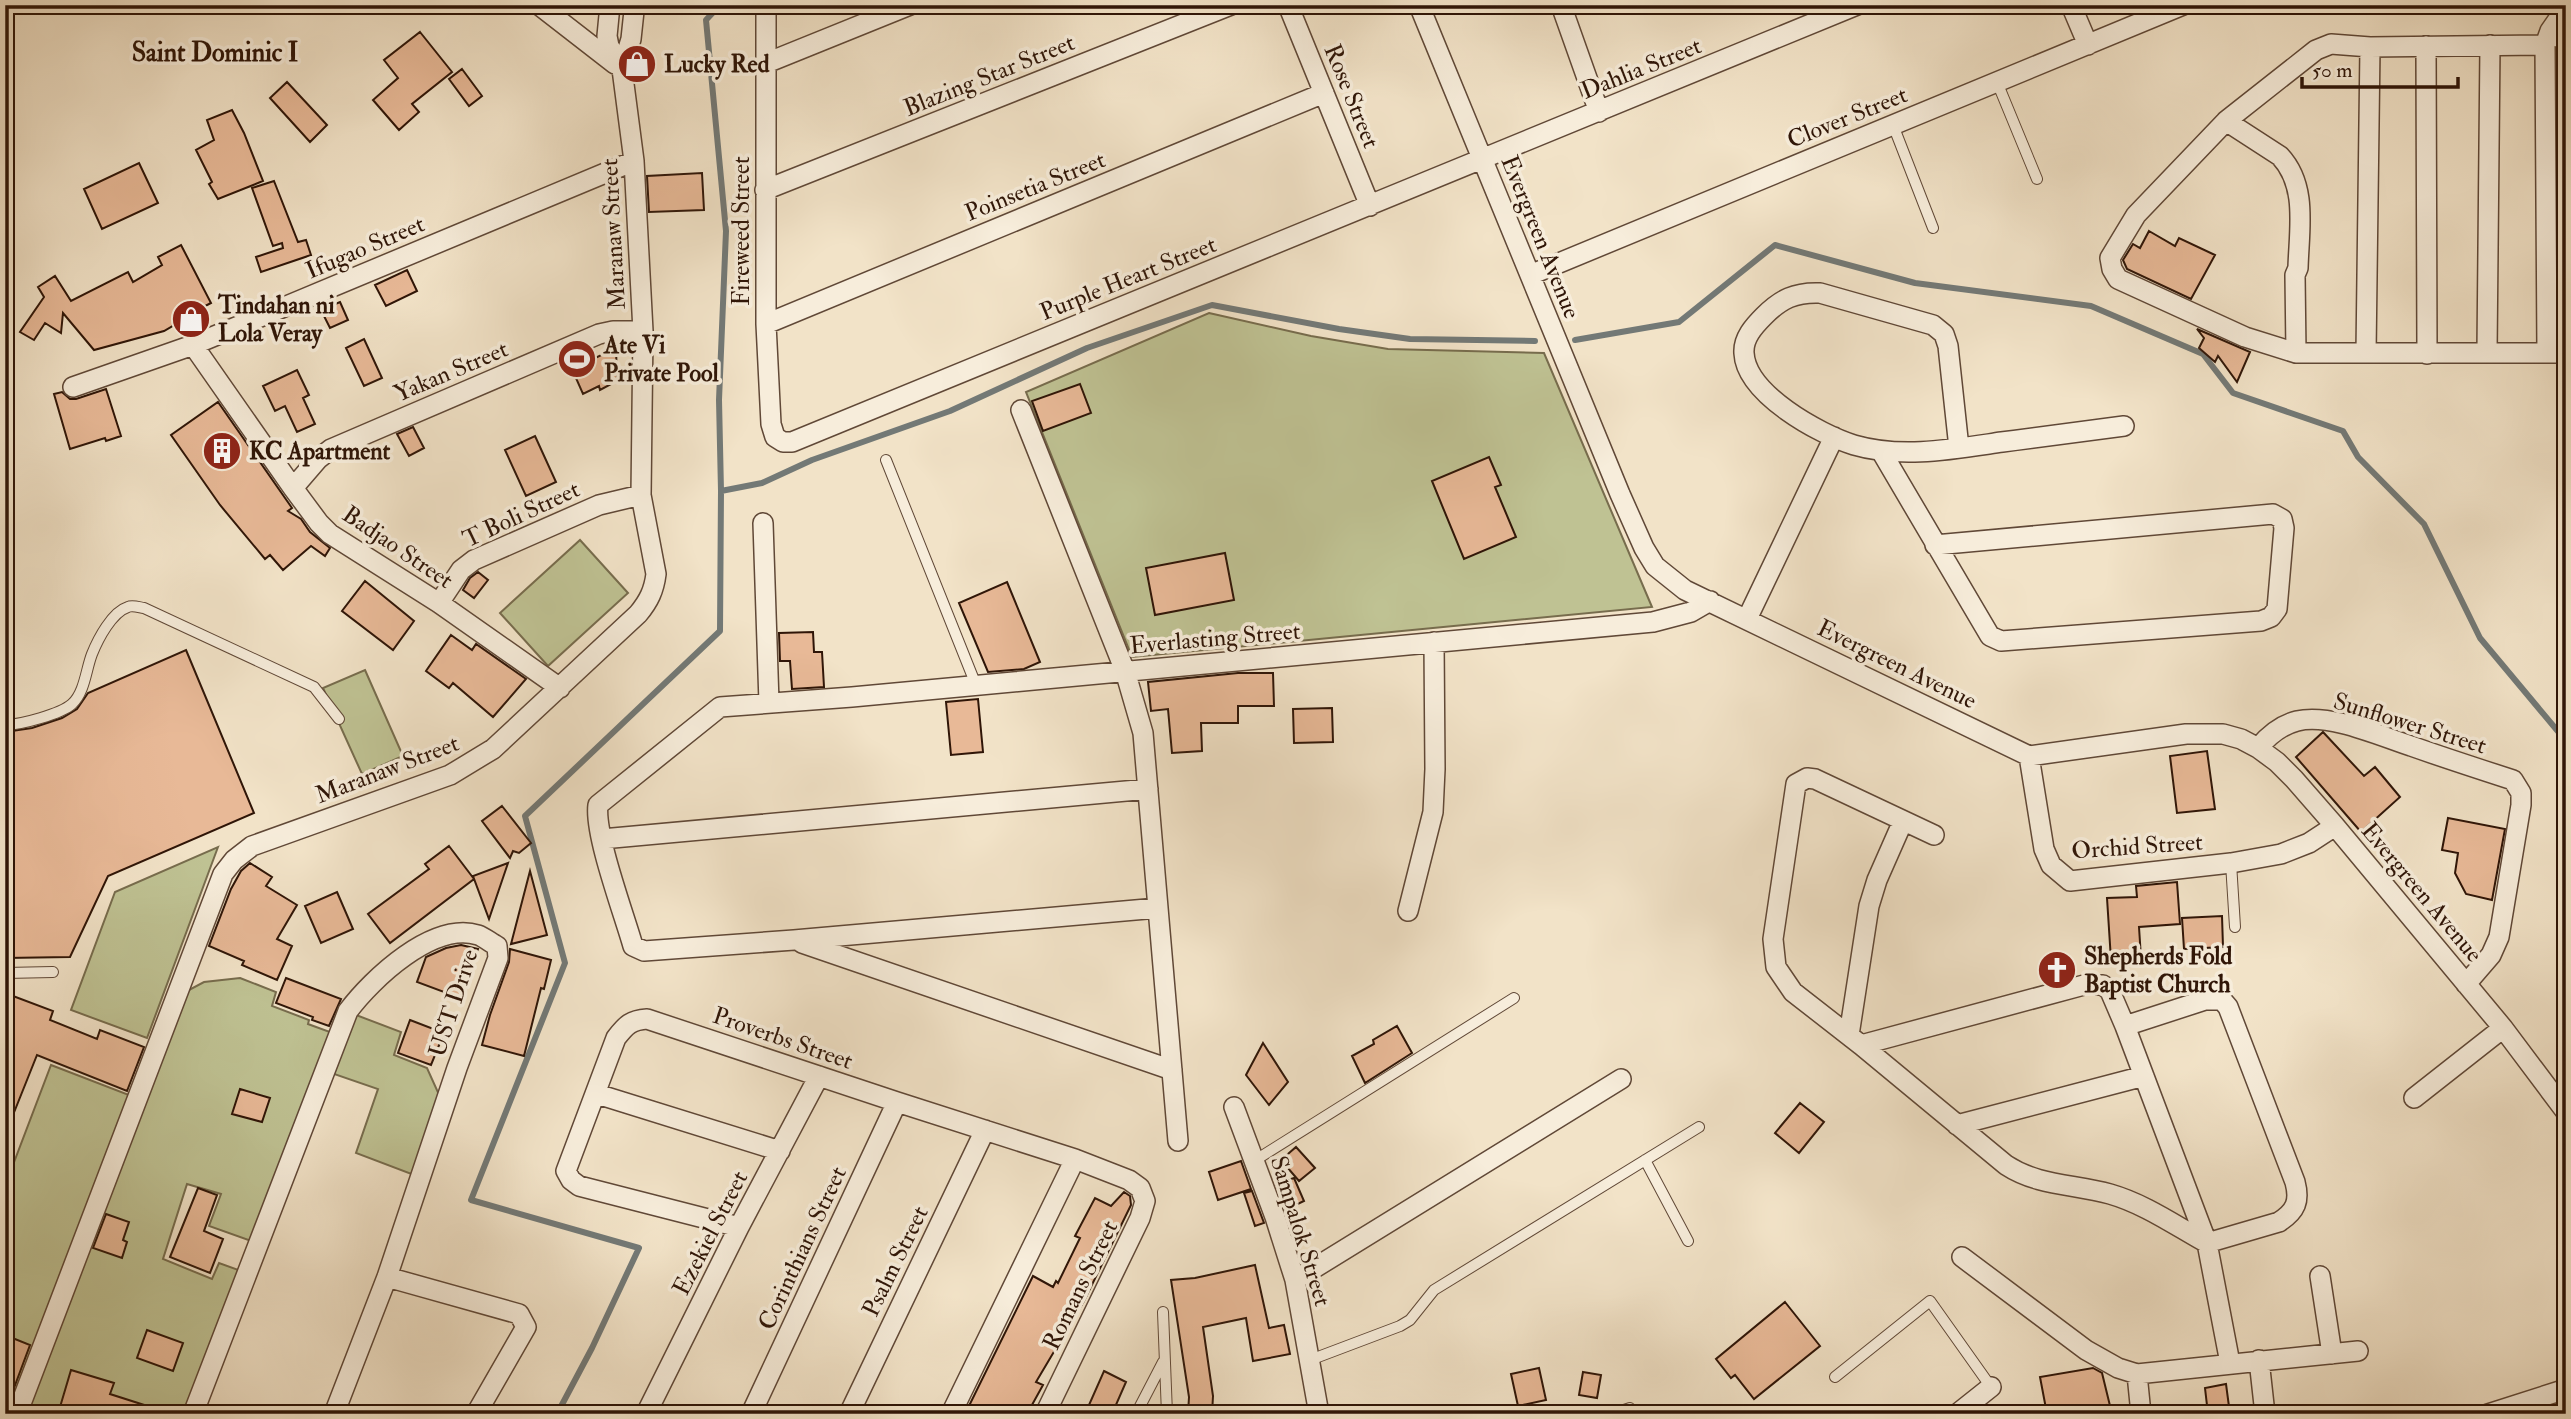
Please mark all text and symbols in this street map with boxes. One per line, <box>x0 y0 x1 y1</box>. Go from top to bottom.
street label: Blazing Star Street <box>899 27 1079 124</box>
street label: Dahlia Street <box>1576 30 1706 107</box>
district label: Saint Dominic I <box>132 37 298 69</box>
street label: Rose Street <box>1317 40 1387 153</box>
shop icon: Lucky Red <box>616 43 658 85</box>
scale bar <box>2302 46 2457 90</box>
place label: Lucky Red <box>664 49 770 80</box>
text: 50 m <box>2312 57 2353 84</box>
street label: Clover Street <box>1783 79 1912 156</box>
street label: Poinsetia Street <box>960 144 1110 229</box>
street label: Evergreen Avenue <box>1494 151 1587 323</box>
street label: Fireweed Street <box>726 156 757 306</box>
street label: Maranaw Street <box>594 157 633 310</box>
street label: Ifugao Street <box>301 208 429 286</box>
street label: Purple Heart Street <box>1035 229 1221 328</box>
place label: Tindahan ni Lola Veray <box>217 290 335 349</box>
shop icon: Tindahan ni Lola Veray <box>170 298 212 340</box>
place label: Ate Vi Private Pool <box>603 330 719 389</box>
street label: Yakan Street <box>390 334 513 409</box>
sports icon: Ate Vi Private Pool <box>556 338 598 380</box>
building icon: KC Apartment <box>201 430 243 472</box>
place label: KC Apartment <box>249 436 390 467</box>
street label: T Boli Street <box>458 474 585 555</box>
street label: Badjao Street <box>336 499 459 596</box>
street label: Evergreen Avenue <box>1812 613 1982 716</box>
street label: Everlasting Street <box>1128 616 1302 661</box>
street label: Sunflower Street <box>2330 685 2490 762</box>
street label: Maranaw Street <box>311 728 464 811</box>
street label: Evergreen Avenue <box>2354 816 2489 969</box>
street label: Orchid Street <box>2070 826 2204 867</box>
place label: Shepherds Fold Baptist Church <box>2084 941 2232 1000</box>
street label: UST Drive <box>422 945 485 1061</box>
church icon: Shepherds Fold Baptist Church <box>2036 949 2078 991</box>
street label: Proverbs Street <box>709 1000 857 1077</box>
street label: Sampalok Street <box>1263 1152 1338 1310</box>
street label: Corinthians Street <box>751 1161 854 1335</box>
street label: Ezekiel Street <box>666 1166 755 1301</box>
street label: Psalm Street <box>855 1201 936 1322</box>
street label: Romans Street <box>1036 1215 1125 1355</box>

